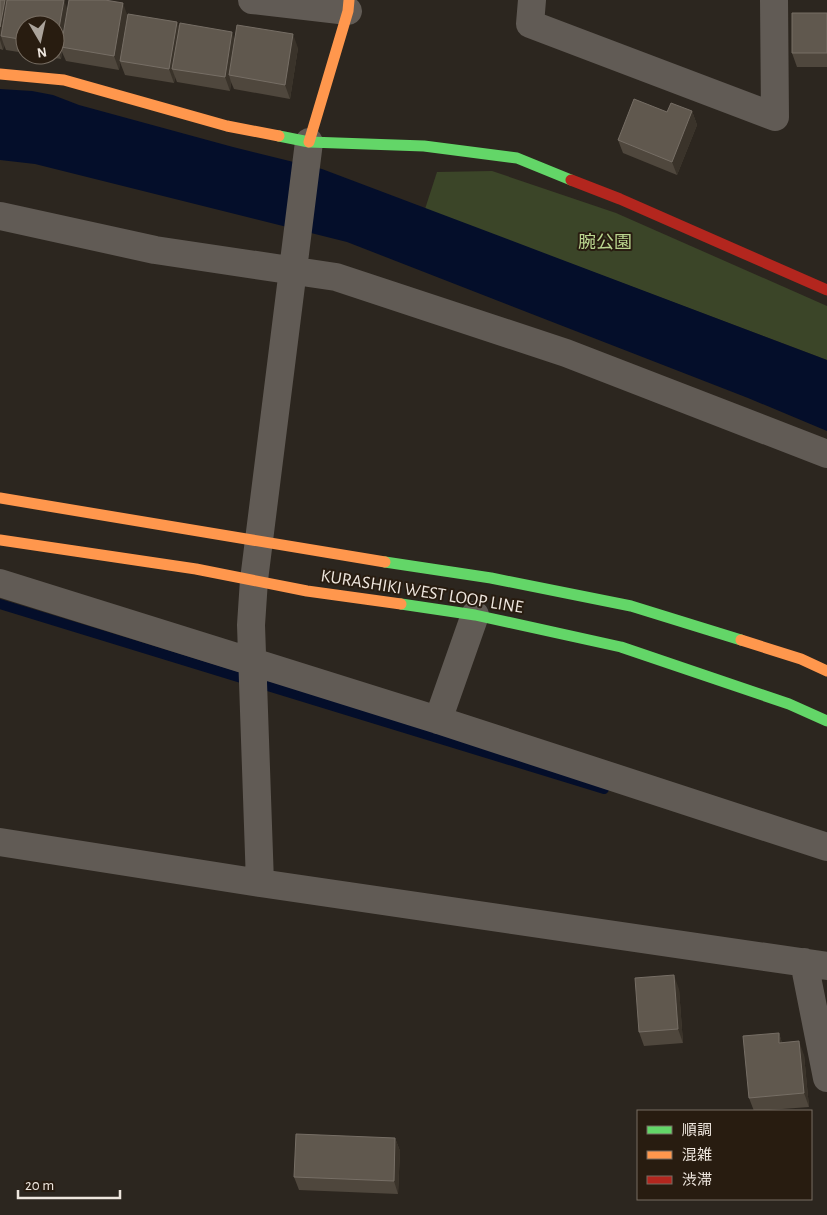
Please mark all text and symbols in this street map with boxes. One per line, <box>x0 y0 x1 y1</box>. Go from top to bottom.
north arrow <box>15 15 65 65</box>
text: N <box>36 44 48 60</box>
park label: 腕公園 <box>578 233 632 252</box>
street label: KURASHIKI WEST LOOP LINE <box>319 567 525 617</box>
legend <box>637 1110 812 1200</box>
text: 順調 <box>682 1123 712 1138</box>
text: 混雑 <box>682 1147 712 1163</box>
scale bar <box>18 1168 120 1200</box>
text: 渋滞 <box>682 1172 712 1188</box>
text: 20 m <box>25 1178 54 1193</box>

